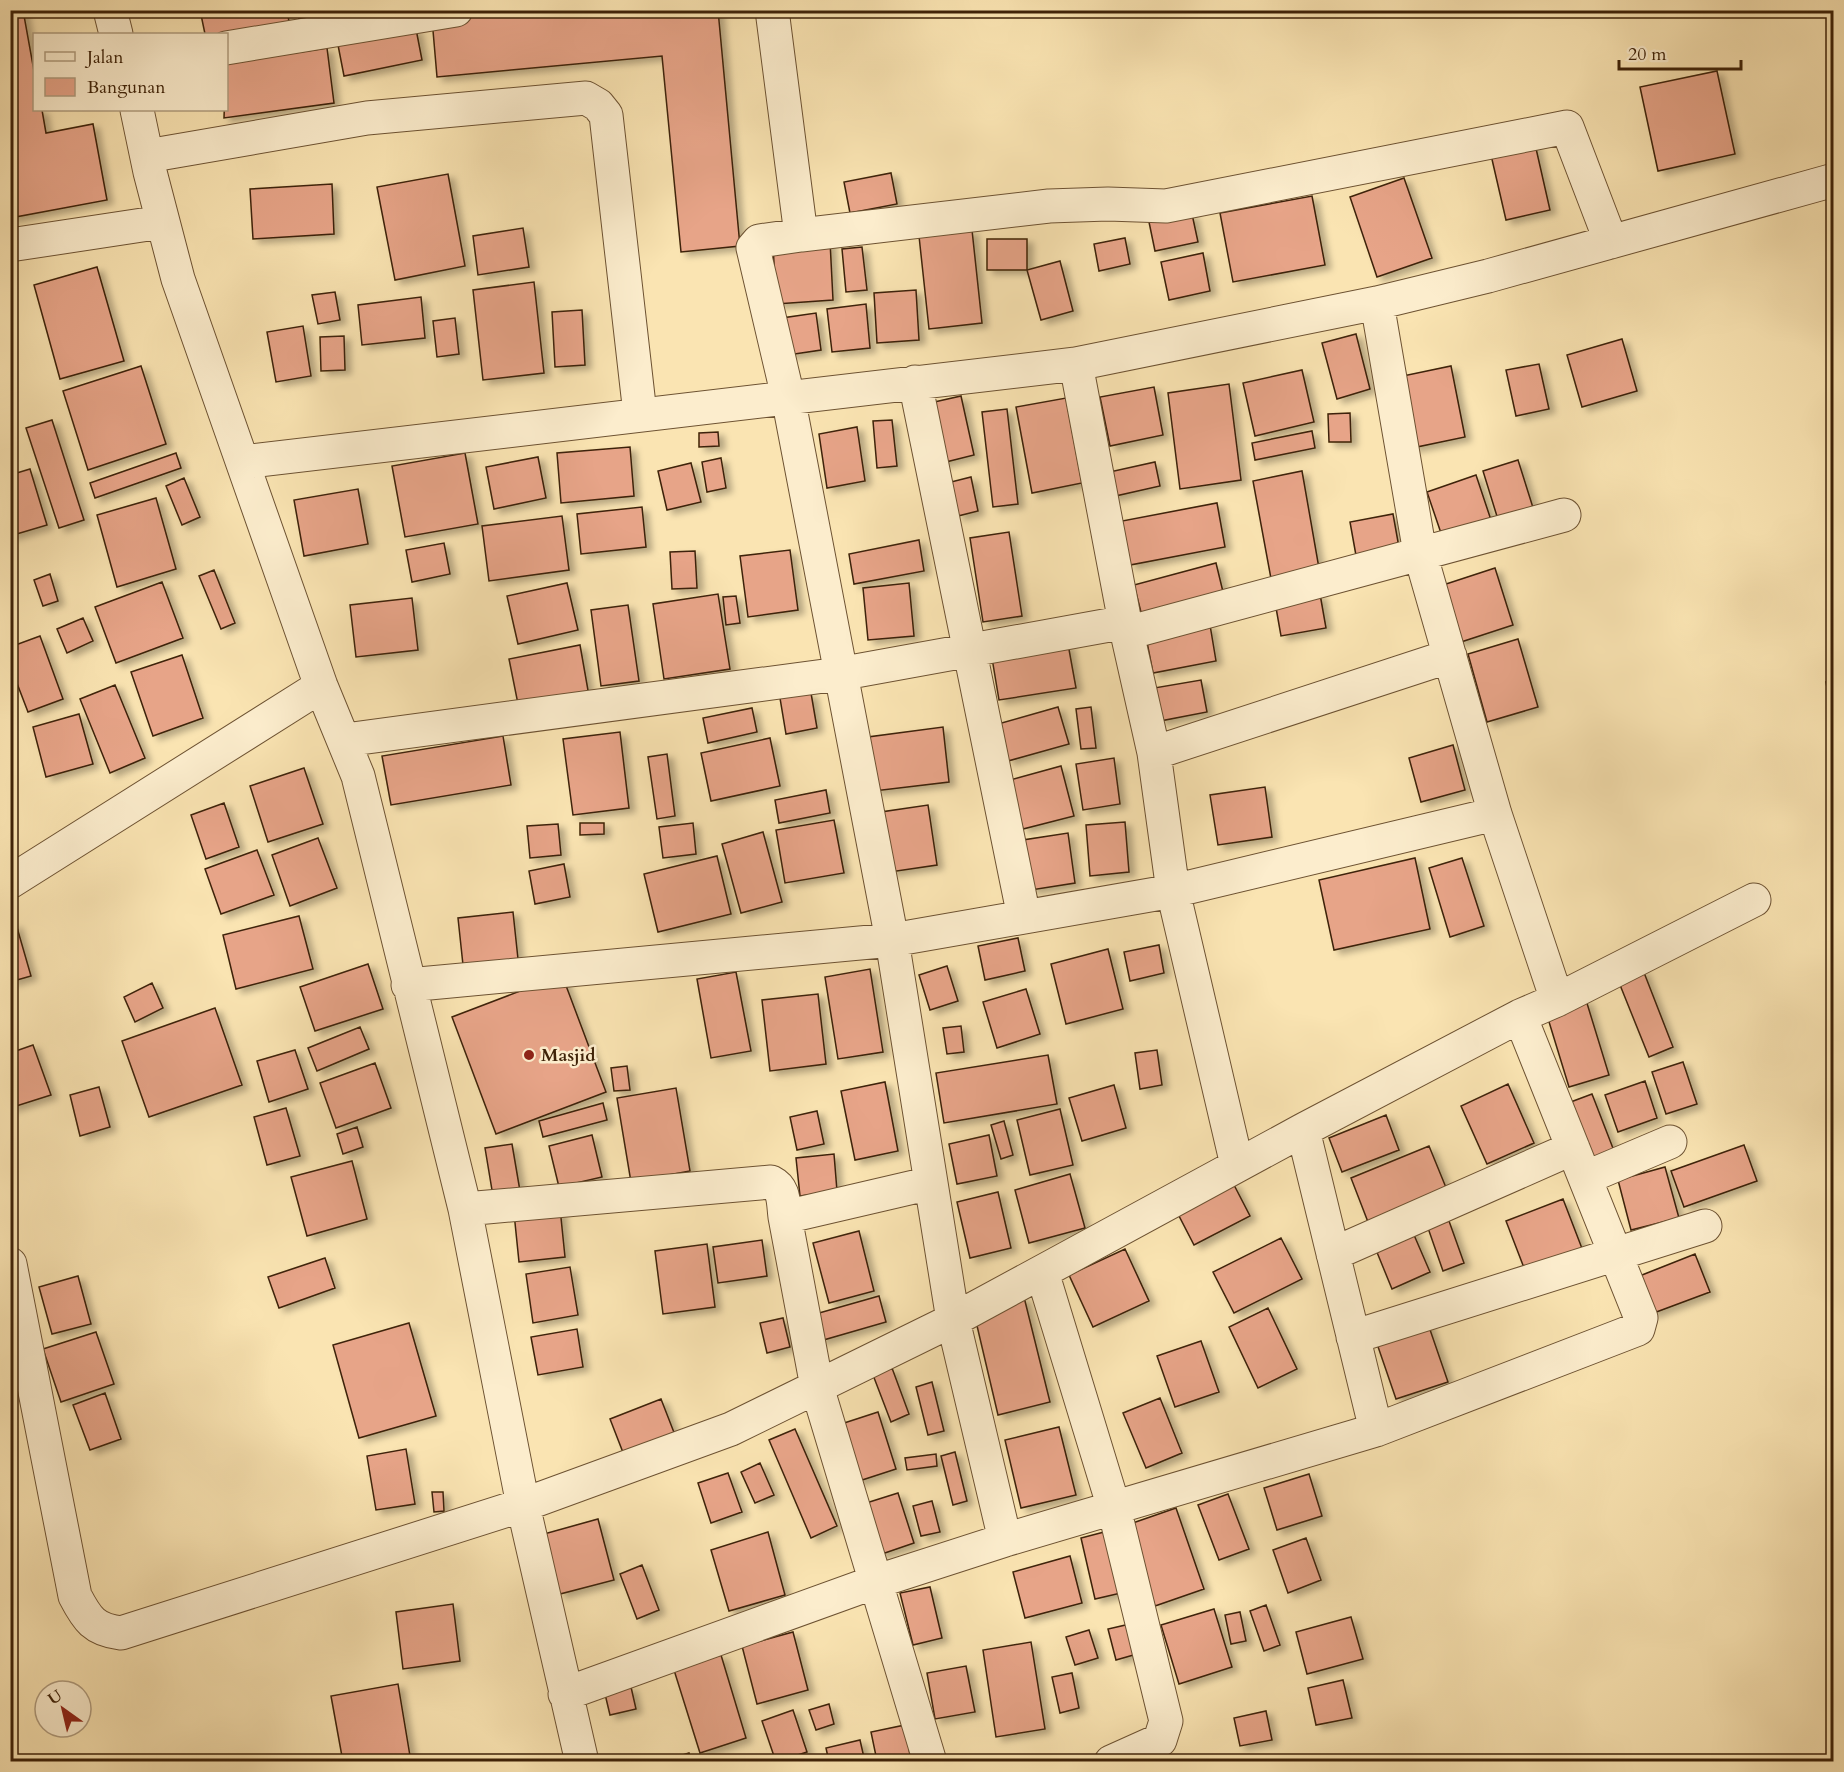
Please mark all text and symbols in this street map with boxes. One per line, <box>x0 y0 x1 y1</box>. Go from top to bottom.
legend <box>33 33 228 111</box>
scale bar <box>1619 33 1740 71</box>
text: 20 m <box>1628 42 1667 67</box>
text: Jalan <box>84 45 124 70</box>
text: Bangunan <box>87 75 166 100</box>
place label: Masjid <box>541 1043 596 1068</box>
marker: Masjid <box>522 1048 536 1062</box>
north arrow <box>33 1679 93 1739</box>
text: U <box>44 1685 67 1710</box>

